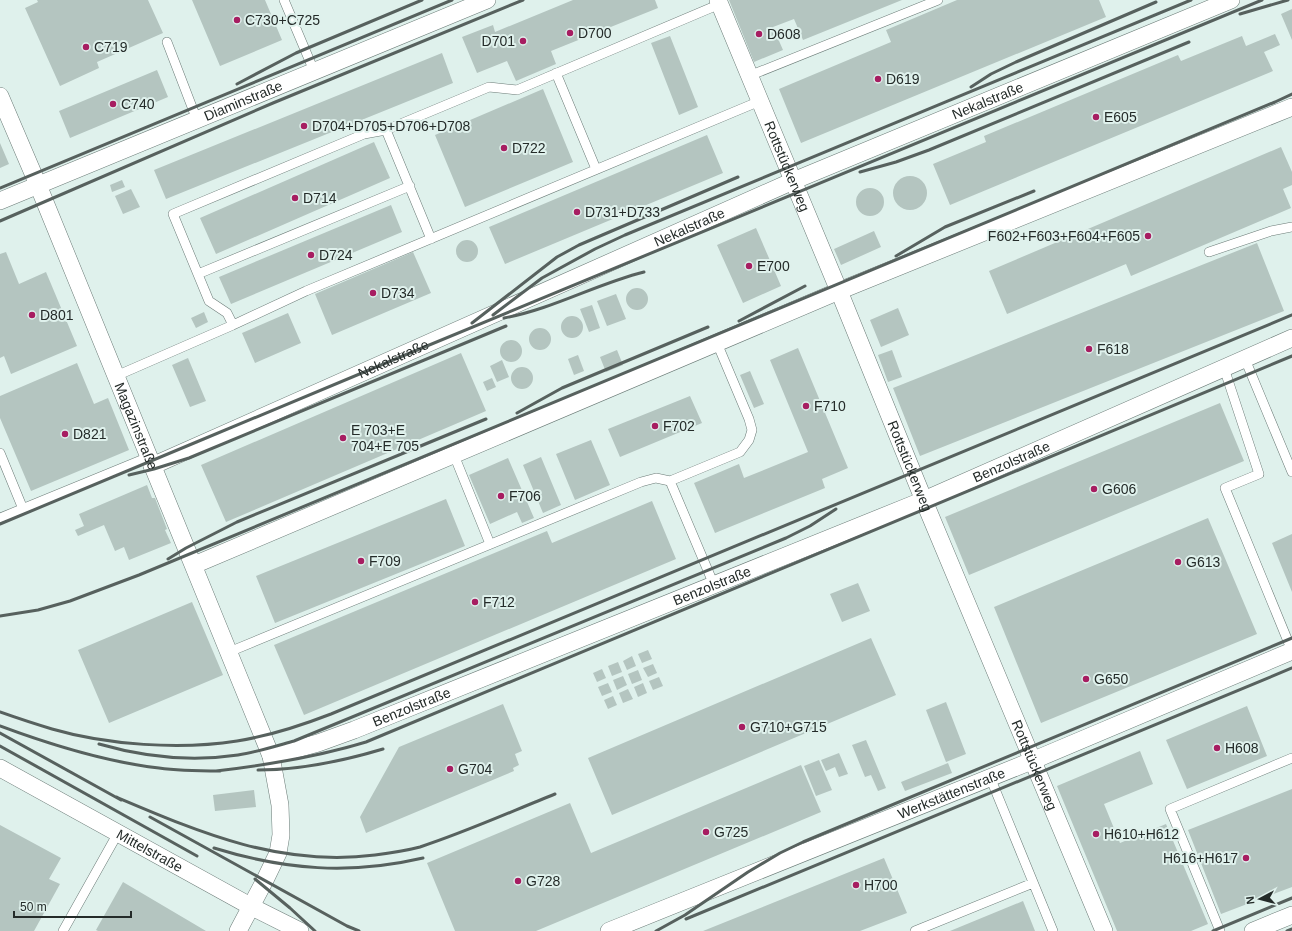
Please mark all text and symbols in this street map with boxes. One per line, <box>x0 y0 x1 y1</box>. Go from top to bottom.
place label: C730+C725 <box>245 12 320 28</box>
marker: C730+C725 <box>232 15 242 25</box>
place label: D700 <box>578 25 612 41</box>
place label: D608 <box>767 26 801 42</box>
marker: D700 <box>565 28 575 38</box>
marker: D608 <box>754 29 764 39</box>
place label: D701 <box>482 33 515 49</box>
marker: D701 <box>518 36 528 46</box>
place label: C719 <box>94 39 128 55</box>
marker: C719 <box>81 42 91 52</box>
place label: D619 <box>886 71 920 87</box>
marker: D619 <box>873 74 883 84</box>
street label: Diaminstraße <box>202 77 285 124</box>
street label: Nekalstraße <box>950 79 1026 122</box>
place label: C740 <box>121 96 155 112</box>
marker: C740 <box>108 99 118 109</box>
place label: E605 <box>1104 109 1137 125</box>
marker: E605 <box>1091 112 1101 122</box>
place label: D704+D705+D706+D708 <box>312 118 471 134</box>
street label: Rottstückerweg <box>761 119 813 214</box>
marker: D704+D705+D706+D708 <box>299 121 309 131</box>
place label: D722 <box>512 140 546 156</box>
marker: D722 <box>499 143 509 153</box>
place label: D714 <box>303 190 337 206</box>
marker: D714 <box>290 193 300 203</box>
place label: D731+D733 <box>585 204 660 220</box>
street label: Nekalstraße <box>652 204 727 250</box>
marker: D731+D733 <box>572 207 582 217</box>
place label: F602+F603+F604+F605 <box>988 228 1140 244</box>
marker: F602+F603+F604+F605 <box>1143 231 1153 241</box>
place label: D724 <box>319 247 353 263</box>
marker: D724 <box>306 250 316 260</box>
place label: E700 <box>757 258 790 274</box>
marker: E700 <box>744 261 754 271</box>
place label: D734 <box>381 285 415 301</box>
marker: D734 <box>368 288 378 298</box>
place label: D801 <box>40 307 74 323</box>
marker: D801 <box>27 310 37 320</box>
street label: Nekalstraße <box>355 336 431 381</box>
place label: F618 <box>1097 341 1129 357</box>
marker: F618 <box>1084 344 1094 354</box>
street label: Magazinstraße <box>111 380 161 472</box>
place label: F710 <box>814 398 846 414</box>
marker: F710 <box>801 401 811 411</box>
place label: F702 <box>663 418 695 434</box>
street label: Rottstückerweg <box>884 418 936 514</box>
marker: F702 <box>650 421 660 431</box>
place label: E 703+E 704+E 705 <box>351 422 419 454</box>
place label: D821 <box>73 426 107 442</box>
marker: D821 <box>60 429 70 439</box>
marker: E 703+E 704+E 705 <box>338 433 348 443</box>
street label: Benzolstraße <box>970 438 1052 486</box>
place label: G606 <box>1102 481 1136 497</box>
marker: G606 <box>1089 484 1099 494</box>
place label: F706 <box>509 488 541 504</box>
marker: F706 <box>496 491 506 501</box>
place label: F709 <box>369 553 401 569</box>
place label: G613 <box>1186 554 1220 570</box>
marker: F709 <box>356 556 366 566</box>
marker: G613 <box>1173 557 1183 567</box>
street label: Benzolstraße <box>671 563 753 608</box>
place label: F712 <box>483 594 515 610</box>
marker: F712 <box>470 597 480 607</box>
place label: G650 <box>1094 671 1128 687</box>
marker: G650 <box>1081 674 1091 684</box>
street label: Benzolstraße <box>370 684 453 730</box>
street label: Rottstückerweg <box>1009 717 1061 813</box>
place label: G710+G715 <box>750 719 827 735</box>
marker: G710+G715 <box>737 722 747 732</box>
place label: H608 <box>1225 740 1259 756</box>
marker: H608 <box>1212 743 1222 753</box>
place label: G704 <box>458 761 492 777</box>
marker: G704 <box>445 764 455 774</box>
street label: Werkstättenstraße <box>895 764 1007 822</box>
place label: G725 <box>714 824 748 840</box>
street label: Mittelstraße <box>114 826 186 875</box>
place label: H610+H612 <box>1104 826 1179 842</box>
marker: G725 <box>701 827 711 837</box>
marker: H610+H612 <box>1091 829 1101 839</box>
place label: H616+H617 <box>1163 850 1238 866</box>
marker: H616+H617 <box>1241 853 1251 863</box>
place label: G728 <box>526 873 560 889</box>
marker: G728 <box>513 876 523 886</box>
place label: H700 <box>864 877 898 893</box>
north arrow <box>1240 879 1280 919</box>
marker: H700 <box>851 880 861 890</box>
scale bar <box>14 893 131 919</box>
text: N <box>1244 895 1257 905</box>
text: 50 m <box>20 900 47 914</box>

